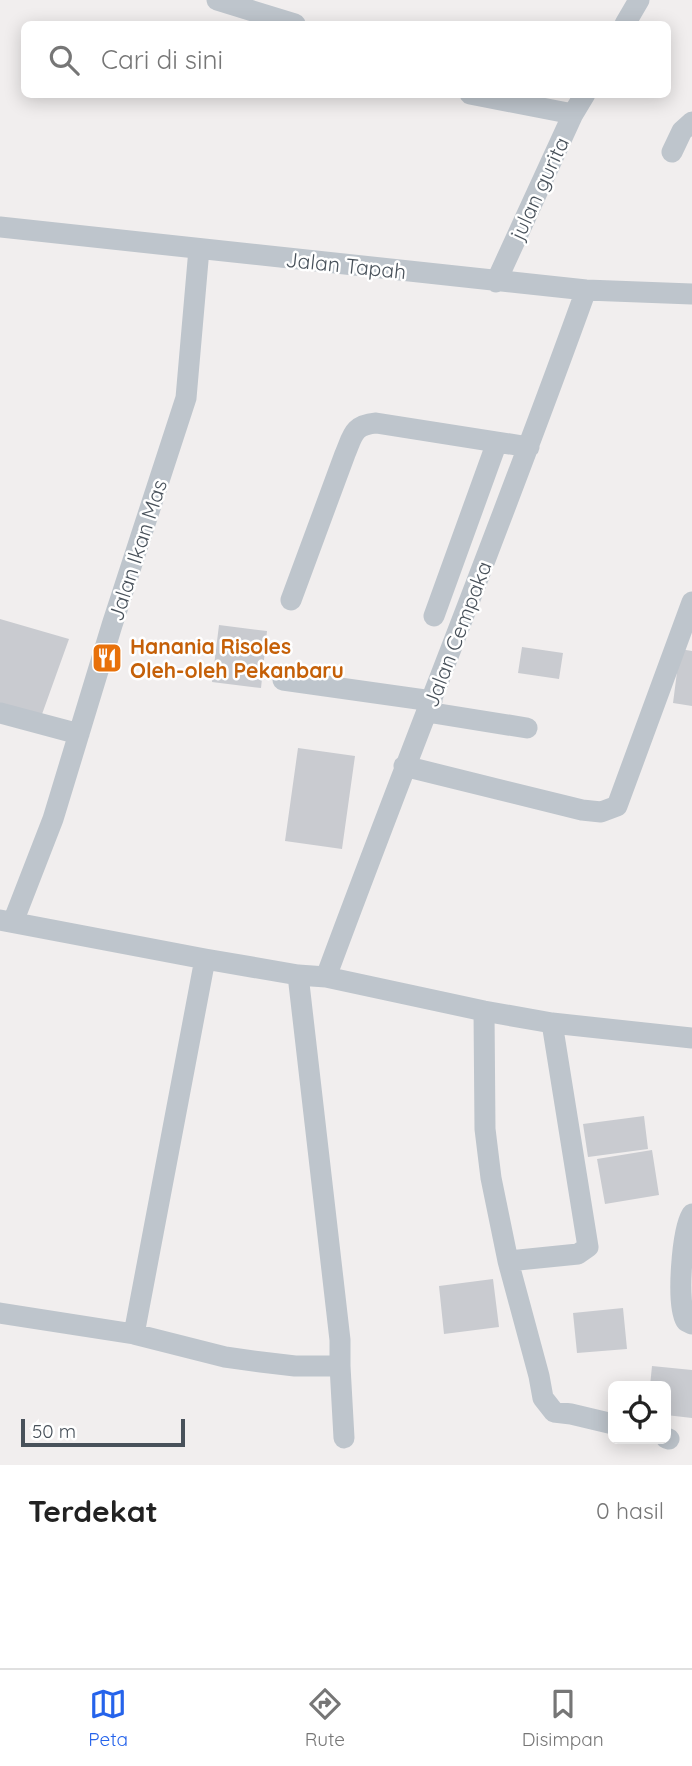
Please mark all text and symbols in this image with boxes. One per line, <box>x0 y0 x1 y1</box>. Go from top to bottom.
search box <box>21 21 671 98</box>
icon: search <box>45 41 83 79</box>
text: Cari di sini <box>101 43 223 76</box>
street label: julan gurita <box>503 132 574 244</box>
street label: Jalan Tapah <box>285 246 407 284</box>
street label: Jalan Ikan Mas <box>102 476 172 624</box>
street label: Jalan Cempaka <box>417 557 497 711</box>
place label: Hanania Risoles Oleh-oleh Pekanbaru <box>130 633 344 683</box>
restaurant icon: Hanania Risoles Oleh-oleh Pekanbaru <box>90 641 124 675</box>
map controls <box>608 1381 671 1444</box>
button: locate <box>608 1381 671 1444</box>
scale bar <box>21 1416 186 1448</box>
text: 50 m <box>32 1419 76 1443</box>
text: Terdekat <box>28 1492 158 1530</box>
text: 0 hasil <box>596 1496 664 1525</box>
tab: Peta <box>88 1685 128 1751</box>
tab: Rute <box>305 1685 345 1751</box>
tab: Disimpan <box>522 1685 604 1751</box>

